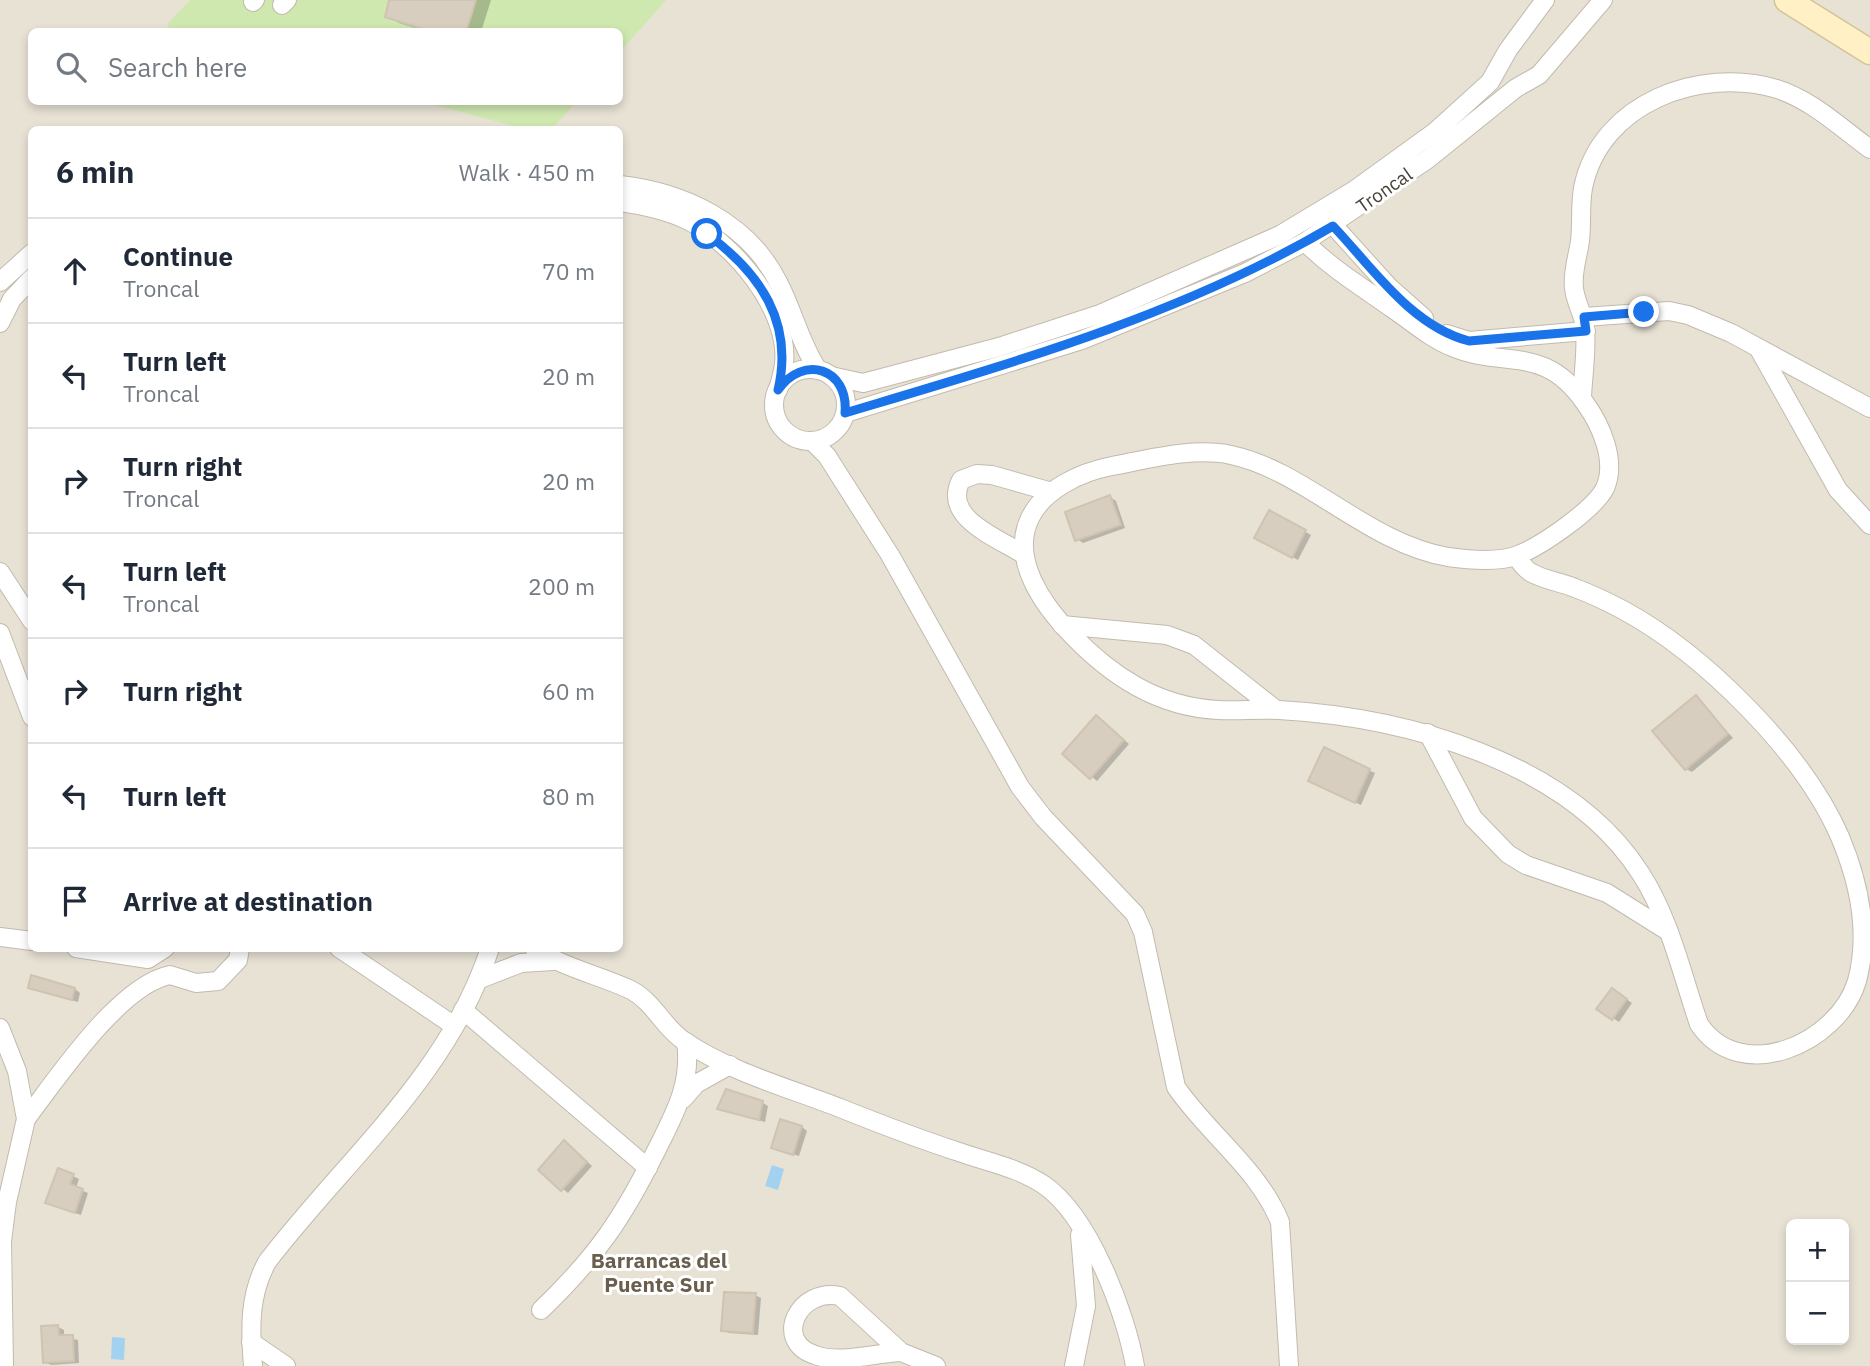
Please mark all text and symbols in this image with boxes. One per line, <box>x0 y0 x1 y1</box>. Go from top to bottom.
search box <box>28 28 623 105</box>
icon: search <box>52 48 90 86</box>
text: Search here <box>108 50 247 84</box>
text: 6 min <box>56 152 134 191</box>
text: Walk · 450 m <box>459 157 595 187</box>
street label: Troncal <box>1351 162 1417 218</box>
route start <box>691 218 722 249</box>
text: Continue <box>123 239 233 273</box>
icon: ahead <box>56 252 94 290</box>
text: 70 m <box>542 256 595 286</box>
text: Troncal <box>123 273 200 303</box>
route end <box>1628 296 1659 327</box>
text: Turn left <box>123 344 226 378</box>
icon: left <box>56 357 94 395</box>
text: 20 m <box>542 361 595 391</box>
text: Troncal <box>123 378 200 408</box>
text: Turn right <box>123 449 242 483</box>
icon: right <box>56 462 94 500</box>
text: 20 m <box>542 466 595 496</box>
text: Troncal <box>123 483 200 513</box>
text: Turn left <box>123 554 226 588</box>
icon: left <box>56 567 94 605</box>
text: 200 m <box>528 571 595 601</box>
text: Troncal <box>123 588 200 618</box>
icon: right <box>56 672 94 710</box>
text: Turn right <box>123 674 242 708</box>
text: 60 m <box>542 676 595 706</box>
icon: left <box>56 777 94 815</box>
text: Turn left <box>123 779 226 813</box>
text: 80 m <box>542 781 595 811</box>
icon: arrive <box>56 882 94 920</box>
text: Arrive at destination <box>123 884 373 918</box>
map controls <box>1786 1219 1849 1345</box>
button: + <box>1786 1219 1849 1282</box>
district label: Barrancas del Puente Sur <box>591 1246 727 1298</box>
button: − <box>1786 1282 1849 1345</box>

